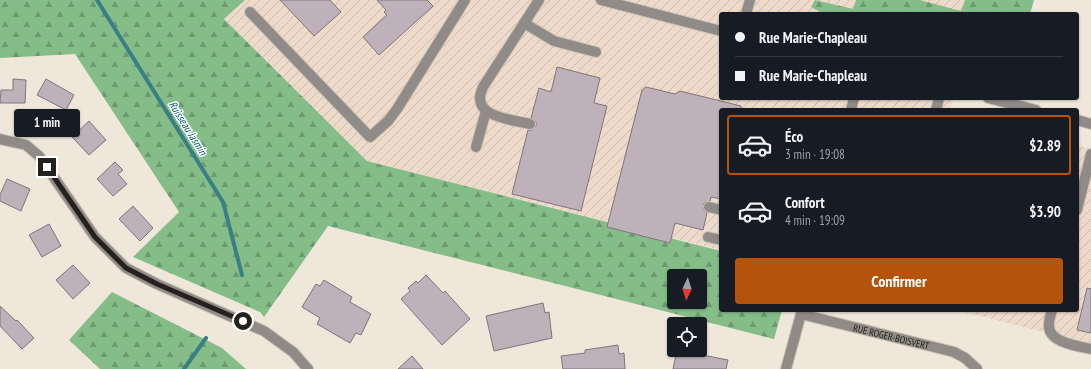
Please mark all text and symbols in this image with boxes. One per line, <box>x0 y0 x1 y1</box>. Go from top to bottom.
text: Rue Marie-Chapleau <box>759 28 867 47</box>
text: Rue Marie-Chapleau <box>759 66 867 85</box>
water label: Ruisseau Jasmin <box>166 98 211 159</box>
callout: 1 min <box>14 109 80 137</box>
text: 1 min <box>34 114 60 131</box>
icon: car <box>737 127 773 163</box>
text: Éco <box>785 127 803 146</box>
text: $2.89 <box>1029 136 1061 155</box>
text: 3 min · 19:08 <box>785 146 845 163</box>
route end <box>38 158 56 176</box>
icon: car <box>737 193 773 229</box>
text: Confort <box>785 193 825 212</box>
text: $3.90 <box>1029 202 1061 221</box>
text: 4 min · 19:09 <box>785 212 845 229</box>
button: Confirmer <box>735 258 1063 304</box>
north arrow <box>667 269 707 309</box>
map controls <box>667 269 707 357</box>
route start <box>234 312 252 330</box>
button: locate <box>667 317 707 357</box>
street label: RUE ROGER-BOISVERT <box>852 321 931 353</box>

